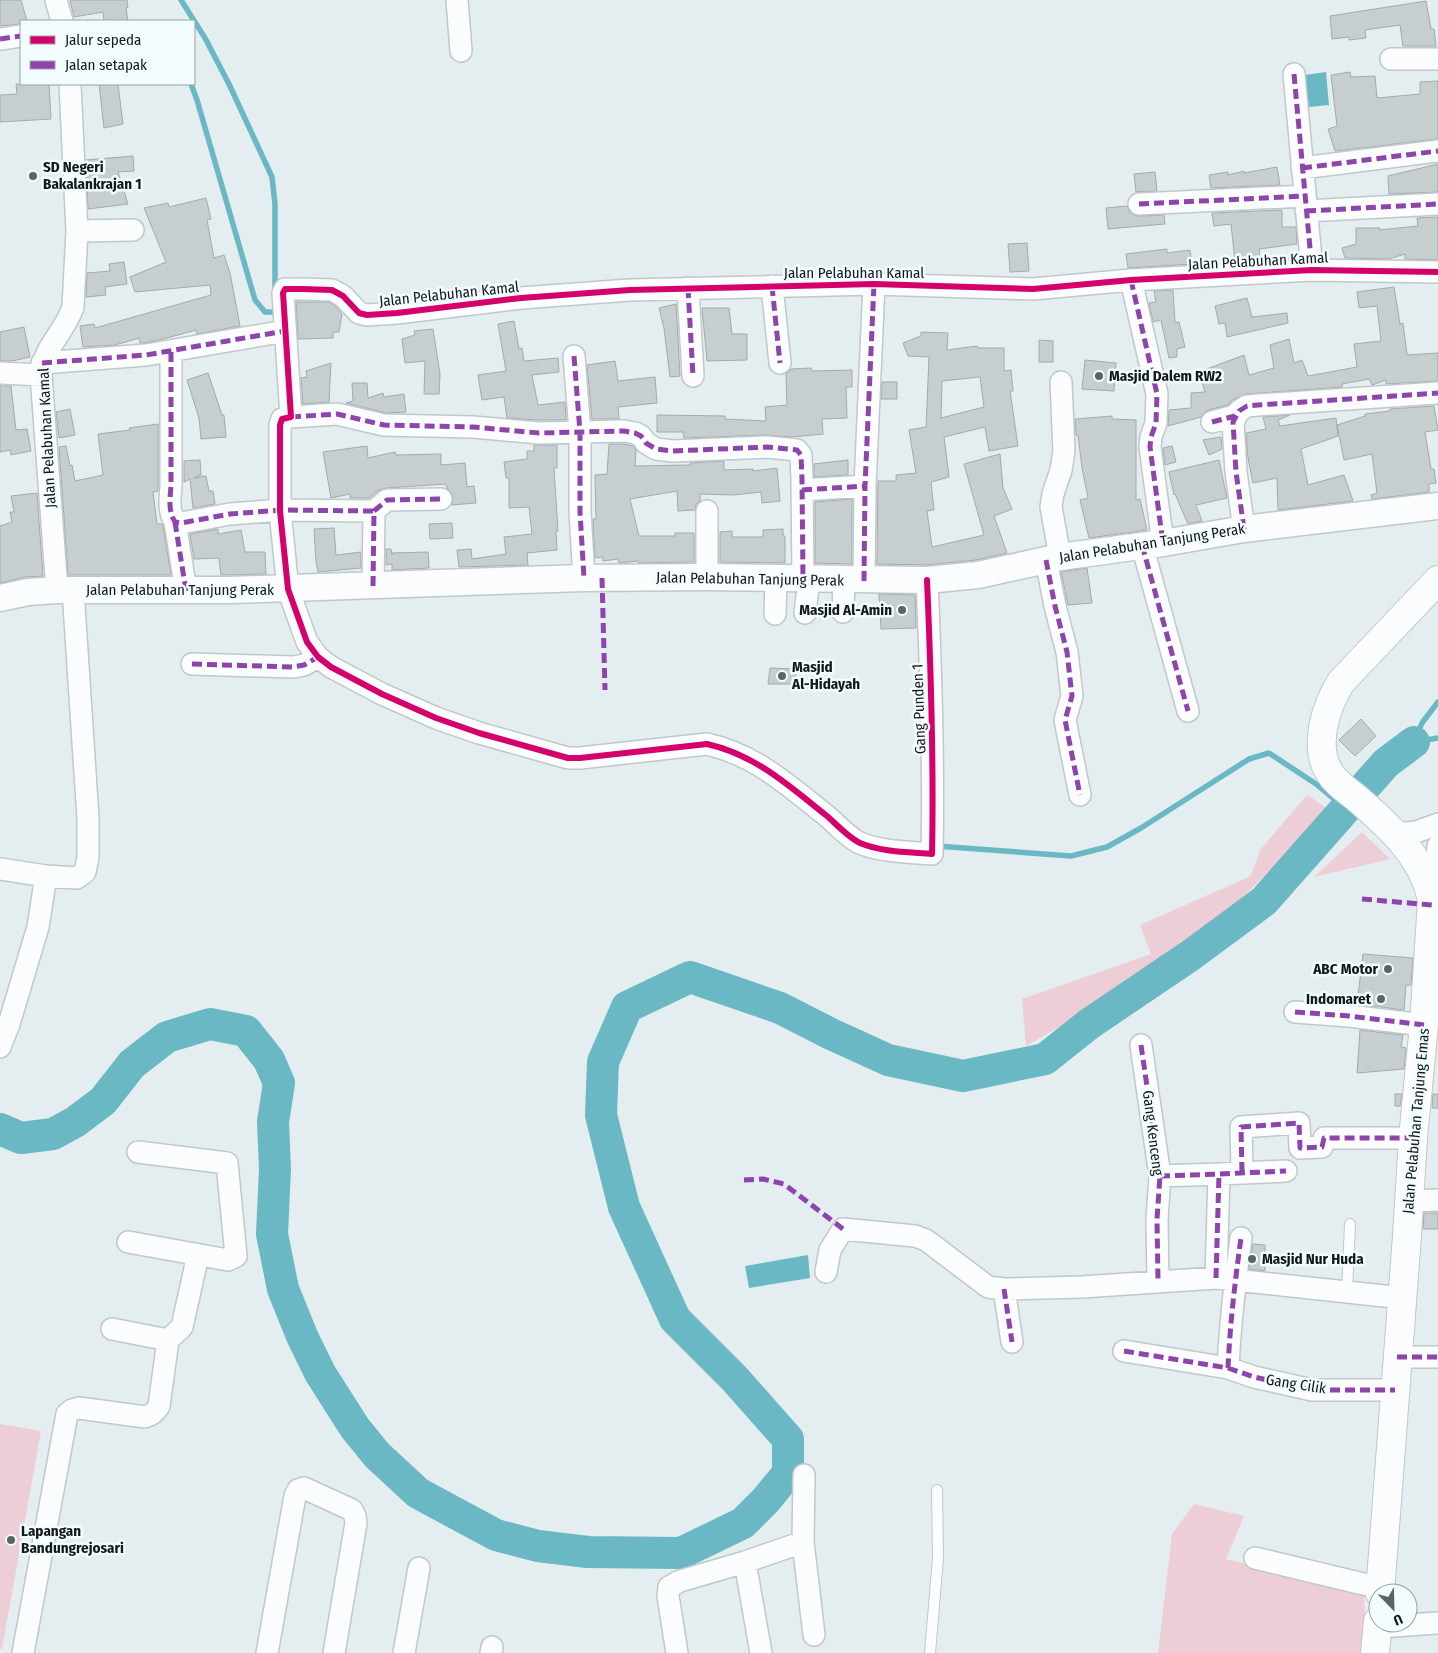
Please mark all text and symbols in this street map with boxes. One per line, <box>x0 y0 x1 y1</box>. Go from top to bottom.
legend <box>20 20 195 85</box>
text: Jalur sepeda <box>65 31 141 49</box>
text: Jalan setapak <box>65 56 147 74</box>
place label: SD Negeri Bakalankrajan 1 <box>43 158 142 193</box>
marker: SD Negeri Bakalankrajan 1 <box>27 170 39 182</box>
street label: Jalan Pelabuhan Kamal <box>1187 248 1329 274</box>
street label: Jalan Pelabuhan Kamal <box>784 264 924 282</box>
street label: Jalan Pelabuhan Kamal <box>378 278 520 310</box>
street label: Jalan Pelabuhan Kamal <box>34 367 60 509</box>
place label: Masjid Dalem RW2 <box>1109 367 1222 385</box>
marker: Masjid Dalem RW2 <box>1093 370 1105 382</box>
street label: Jalan Pelabuhan Tanjung Perak <box>1058 519 1246 567</box>
street label: Jalan Pelabuhan Tanjung Perak <box>656 568 844 590</box>
street label: Jalan Pelabuhan Tanjung Perak <box>86 581 274 599</box>
place label: Masjid Al-Amin <box>799 601 892 619</box>
marker: Masjid Al-Amin <box>896 604 908 616</box>
place label: Masjid Al-Hidayah <box>791 658 860 693</box>
street label: Gang Punden 1 <box>908 664 930 754</box>
marker: Masjid Al-Hidayah <box>776 670 788 682</box>
place label: ABC Motor <box>1312 960 1378 978</box>
marker: ABC Motor <box>1382 963 1394 975</box>
place label: Indomaret <box>1306 990 1372 1008</box>
marker: Indomaret <box>1375 993 1387 1005</box>
street label: Jalan Pelabuhan Tanjung Emas <box>1399 1027 1433 1215</box>
street label: Gang Kenceng <box>1139 1089 1167 1177</box>
place label: Masjid Nur Huda <box>1262 1250 1364 1268</box>
marker: Masjid Nur Huda <box>1246 1253 1258 1265</box>
street label: Gang Cilik <box>1265 1370 1327 1398</box>
place label: Lapangan Bandungrejosari <box>21 1522 124 1557</box>
marker: Lapangan Bandungrejosari <box>5 1534 17 1546</box>
north arrow <box>1368 1583 1418 1633</box>
text: U <box>1391 1610 1405 1629</box>

